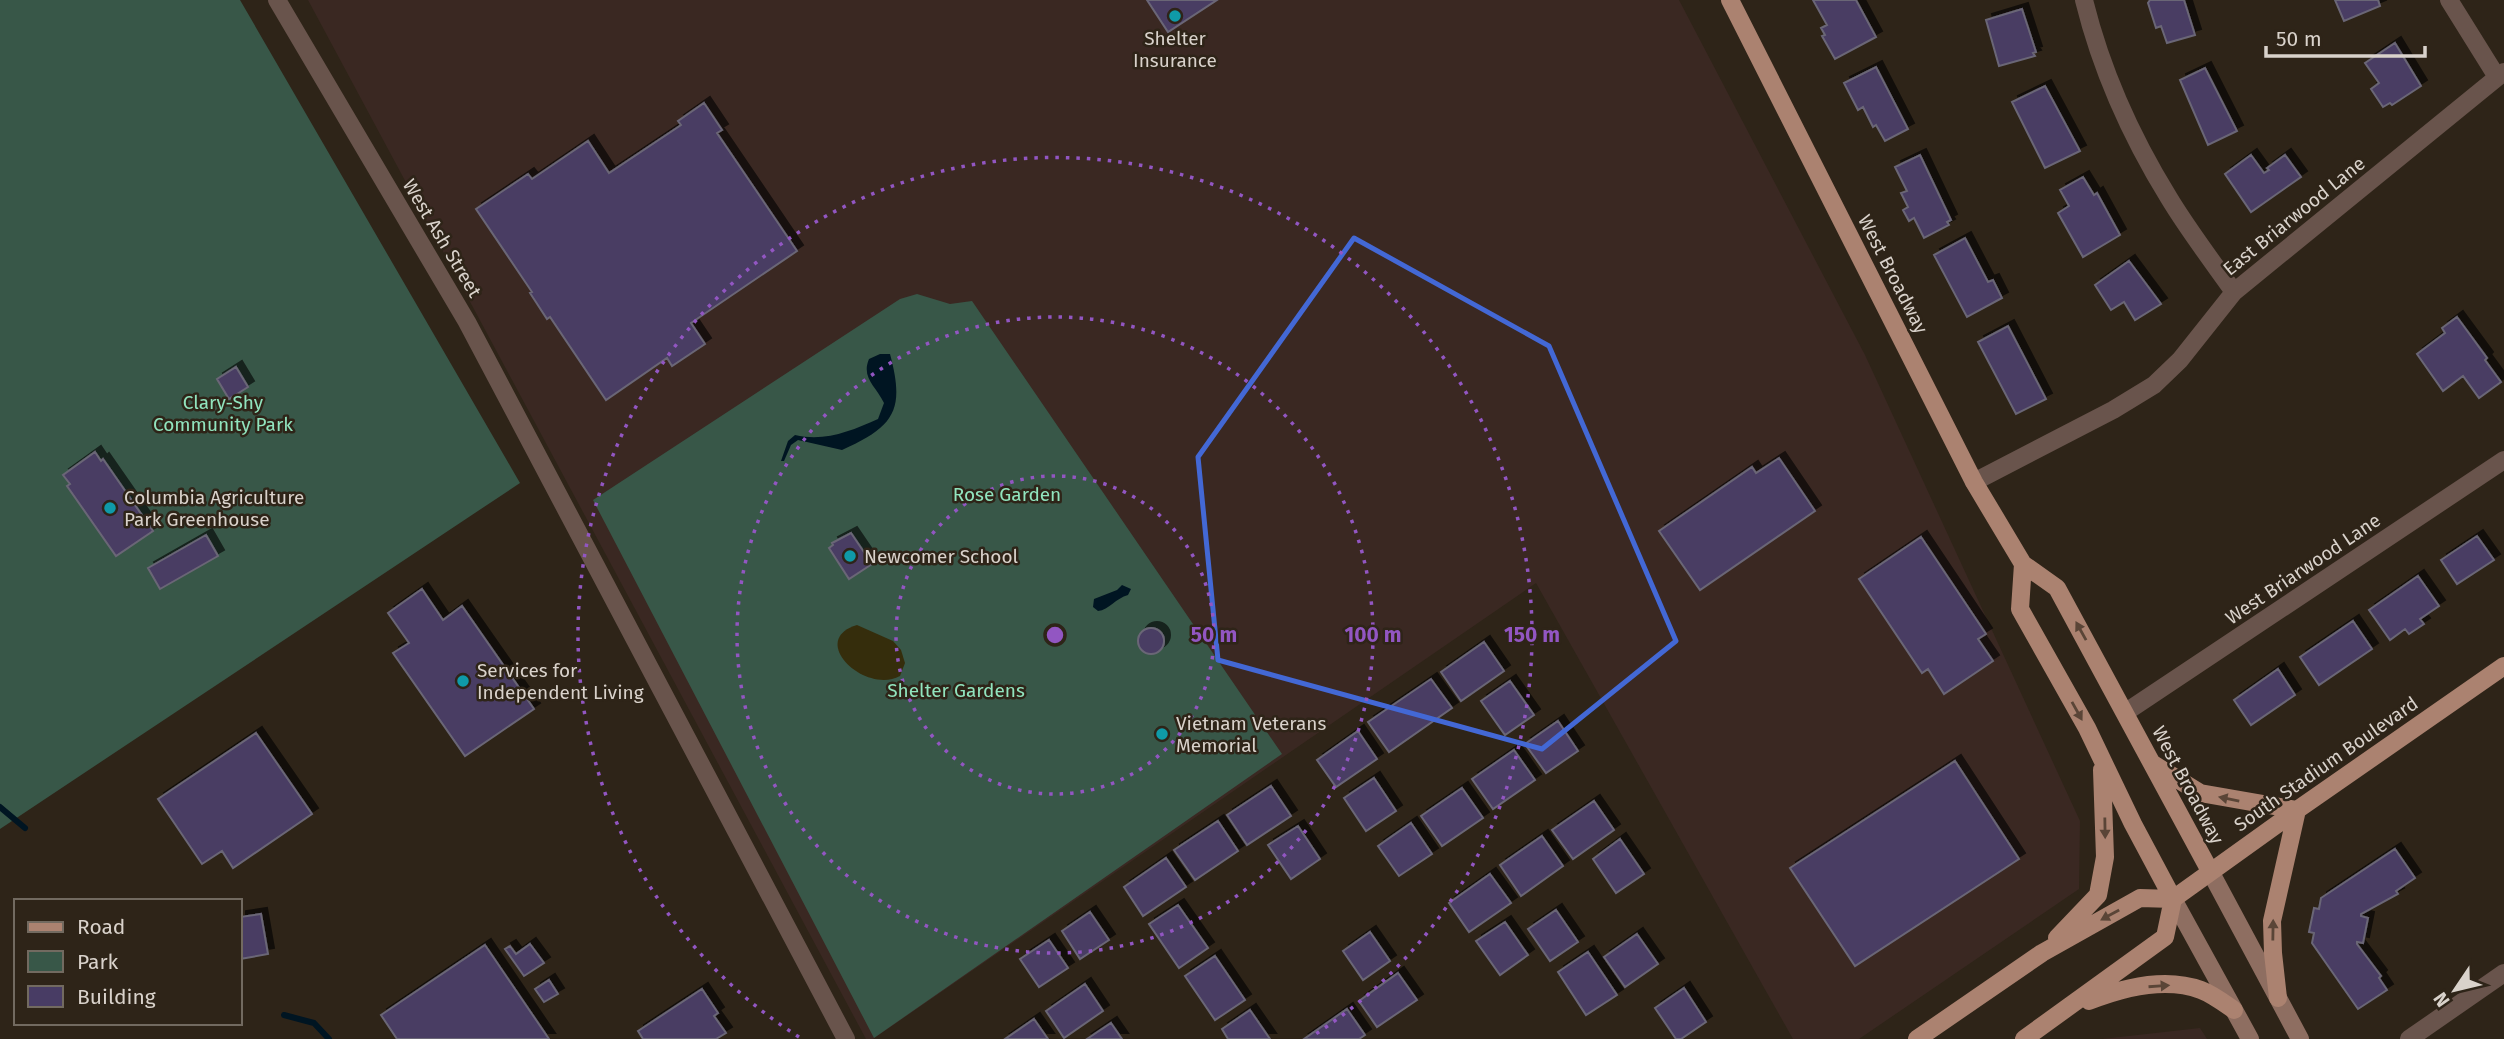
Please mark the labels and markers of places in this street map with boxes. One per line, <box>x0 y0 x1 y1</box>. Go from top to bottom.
marker: Shelter Insurance <box>1167 8 1183 24</box>
place label: Shelter Insurance <box>1133 27 1217 72</box>
place label: Columbia Agriculture Park Greenhouse <box>124 486 304 531</box>
marker: Columbia Agriculture Park Greenhouse <box>102 500 118 516</box>
place label: Newcomer School <box>864 545 1019 568</box>
marker: Newcomer School <box>842 548 858 564</box>
centre of rings <box>1043 623 1067 647</box>
place label: Services for Independent Living <box>477 659 644 704</box>
marker: Services for Independent Living <box>455 673 471 689</box>
place label: Vietnam Veterans Memorial <box>1176 712 1326 757</box>
marker: Vietnam Veterans Memorial <box>1154 726 1170 742</box>

